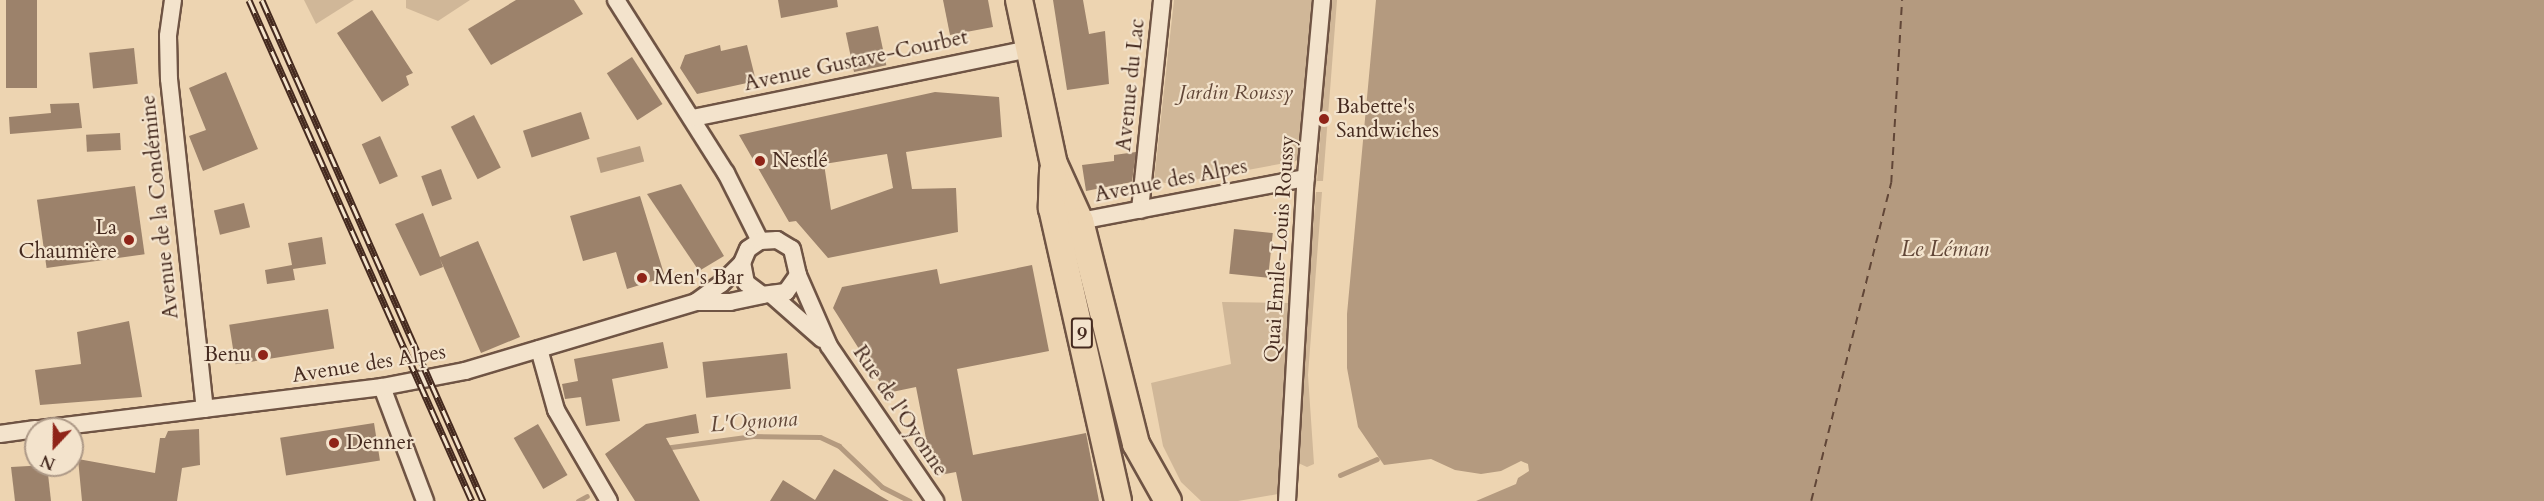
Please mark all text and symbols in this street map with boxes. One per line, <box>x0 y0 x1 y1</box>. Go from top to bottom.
street label: Avenue du Lac <box>1111 17 1151 153</box>
street label: Avenue Gustave-Courbet <box>742 25 970 97</box>
park label: Jardin Roussy <box>1179 80 1293 106</box>
street label: Avenue de la Condémine <box>136 94 184 320</box>
place label: Babette's Sandwiches <box>1336 94 1439 144</box>
marker: Babette's Sandwiches <box>1317 112 1331 126</box>
street label: Quai Emile-Louis Roussy <box>1259 134 1301 364</box>
place label: Nestlé <box>772 148 828 174</box>
marker: Nestlé <box>753 154 767 168</box>
street label: Avenue des Alpes <box>1092 154 1250 208</box>
place label: La Chaumière <box>18 215 117 265</box>
marker: La Chaumière <box>122 233 136 247</box>
water label: Le Léman <box>1901 237 1989 263</box>
place label: Men's Bar <box>654 265 744 291</box>
marker: Men's Bar <box>635 271 649 285</box>
road number: 9 <box>1070 316 1094 350</box>
street label: Avenue des Alpes <box>290 339 448 389</box>
street label: Rue de l'Oyonne <box>847 341 953 481</box>
place label: Benu <box>204 342 251 368</box>
marker: Benu <box>256 348 270 362</box>
water label: L'Ognona <box>709 406 799 438</box>
north arrow <box>24 417 84 477</box>
place label: Denner <box>346 430 414 456</box>
marker: Denner <box>327 436 341 450</box>
text: N <box>37 449 59 475</box>

